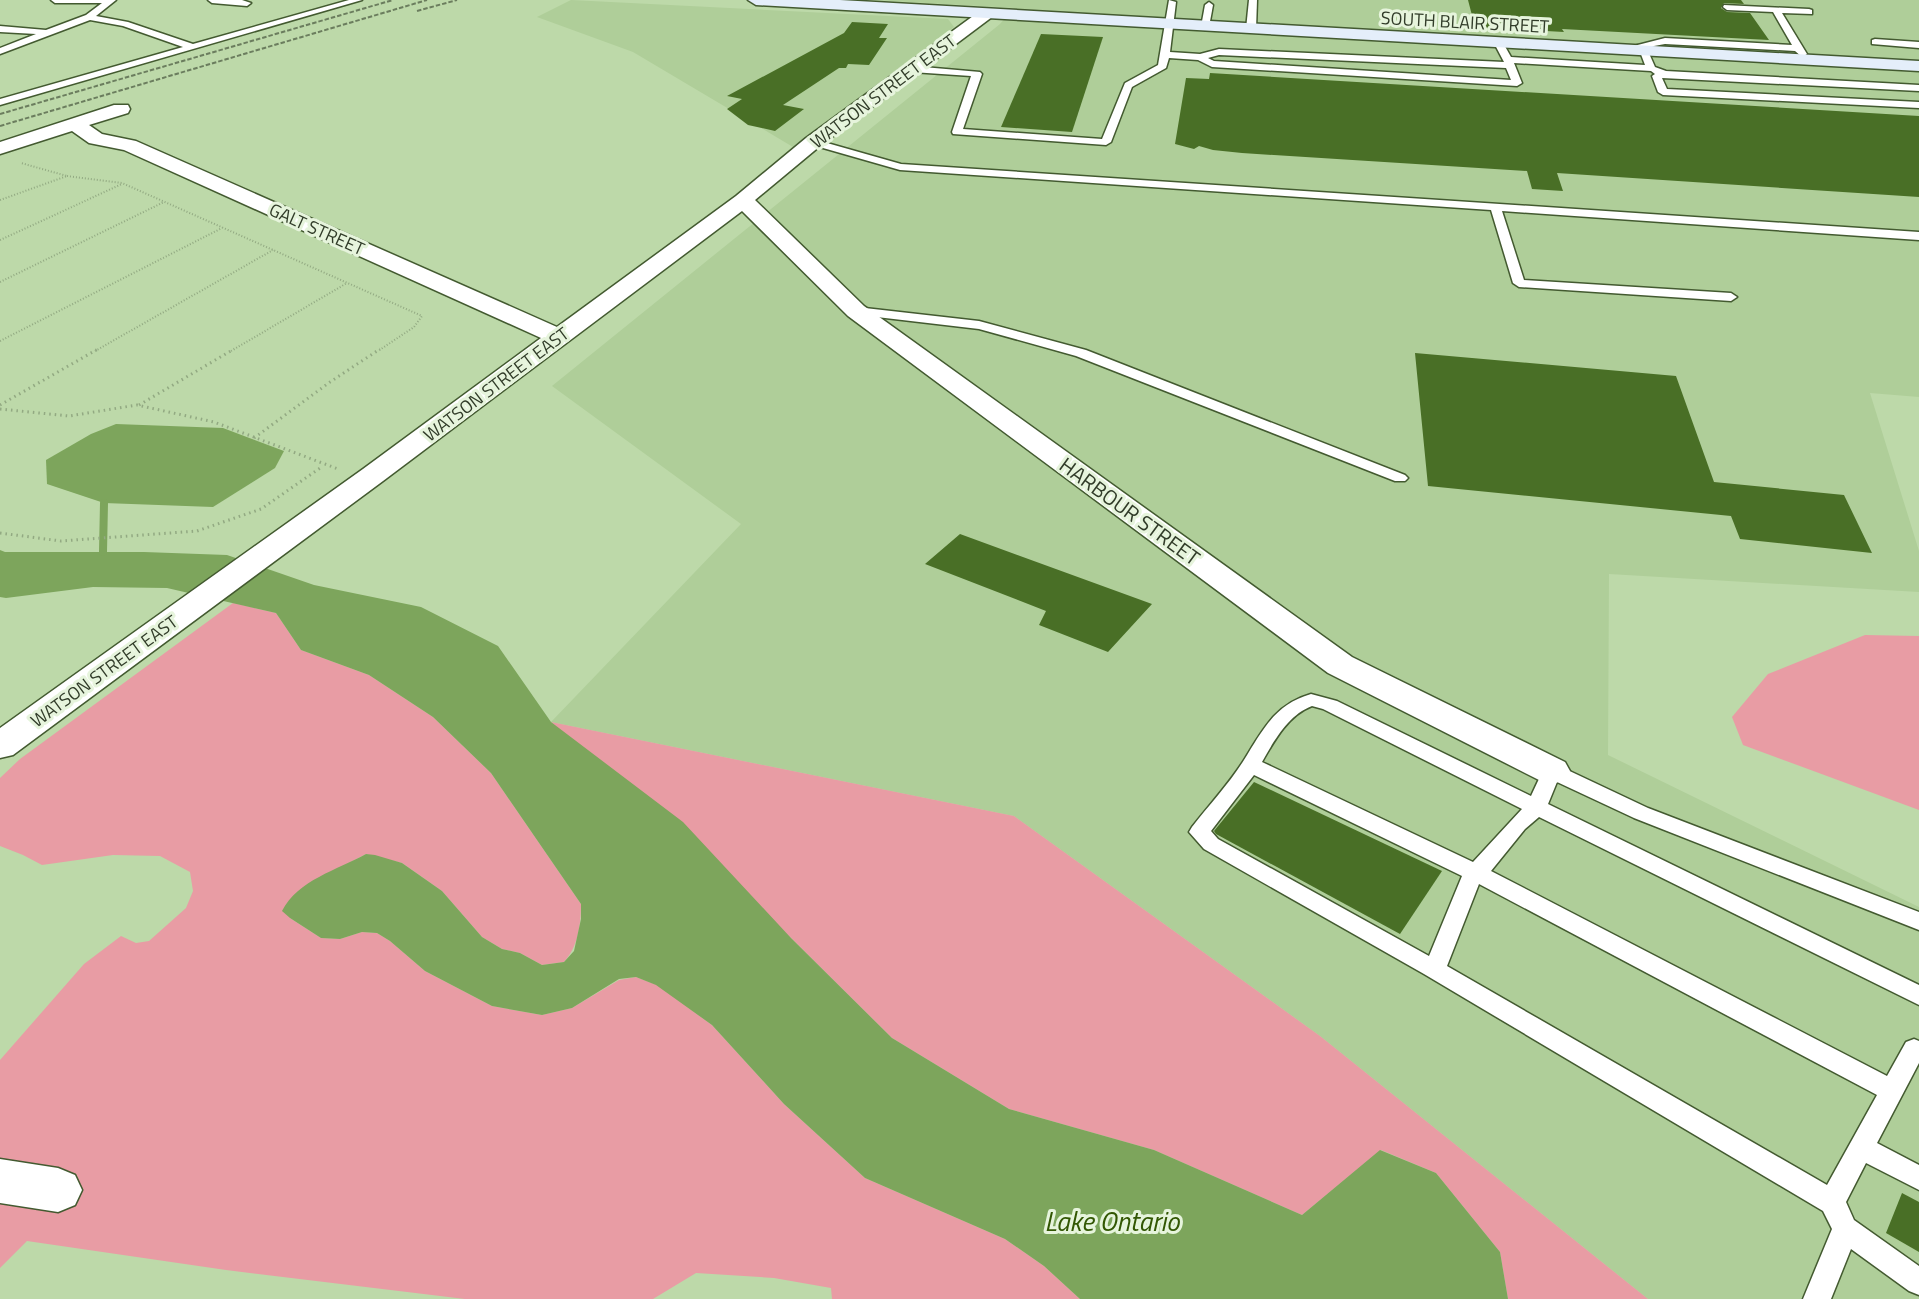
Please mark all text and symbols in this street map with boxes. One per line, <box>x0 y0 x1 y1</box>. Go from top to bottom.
street label: SOUTH BLAIR STREET <box>1380 4 1550 40</box>
street label: WATSON STREET EAST <box>805 27 962 155</box>
street label: GALT STREET <box>265 196 369 262</box>
street label: WATSON STREET EAST <box>418 320 575 448</box>
street label: HARBOUR STREET <box>1053 449 1207 573</box>
street label: WATSON STREET EAST <box>25 608 184 734</box>
water label: Lake Ontario <box>1045 1200 1180 1241</box>

